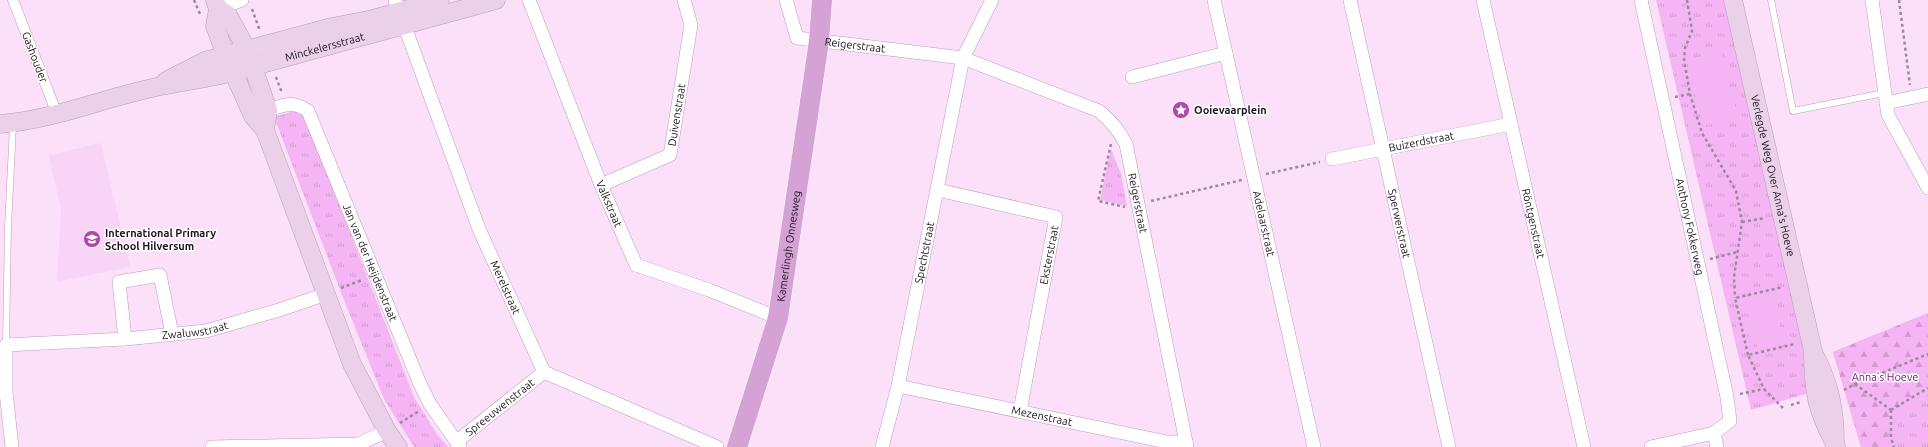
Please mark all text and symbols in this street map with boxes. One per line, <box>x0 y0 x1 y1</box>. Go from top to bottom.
street label: Gashouder <box>20 30 50 85</box>
street label: Minckelersstraat <box>284 30 366 64</box>
street label: Reigerstraat <box>824 35 887 55</box>
street label: Duivenstraat <box>666 82 688 147</box>
street label: Verlegde Weg Over Anna's Hoeve <box>1749 93 1797 258</box>
place icon: Ooievaarplein <box>1171 100 1191 120</box>
place label: Ooievaarplein <box>1194 104 1267 116</box>
street label: Buizerdstraat <box>1388 129 1456 154</box>
street label: Reigerstraat <box>1126 172 1150 235</box>
street label: Anthony Fokkerweg <box>1674 177 1706 276</box>
street label: Valkstraat <box>594 179 625 230</box>
street label: Röntgenstraat <box>1520 187 1547 260</box>
street label: Sperwerstraat <box>1386 188 1413 260</box>
street label: Adelaarstraat <box>1251 189 1277 258</box>
street label: Kamerlingh Onnesweg <box>775 190 803 302</box>
street label: Jan van der Heijdenstraat <box>341 202 400 324</box>
street label: Spechtstraat <box>912 220 937 285</box>
street label: Eksterstraat <box>1037 224 1061 286</box>
place label: International Primary School Hilversum <box>105 227 216 252</box>
school or university icon: International Primary School Hilversum <box>82 229 102 249</box>
street label: Merelstraat <box>488 259 523 317</box>
street label: Zwaluwstraat <box>161 319 230 341</box>
park label: Anna's Hoeve <box>1852 371 1918 383</box>
street label: Spreeuwenstraat <box>463 376 537 438</box>
street label: Mezenstraat <box>1010 404 1074 428</box>

